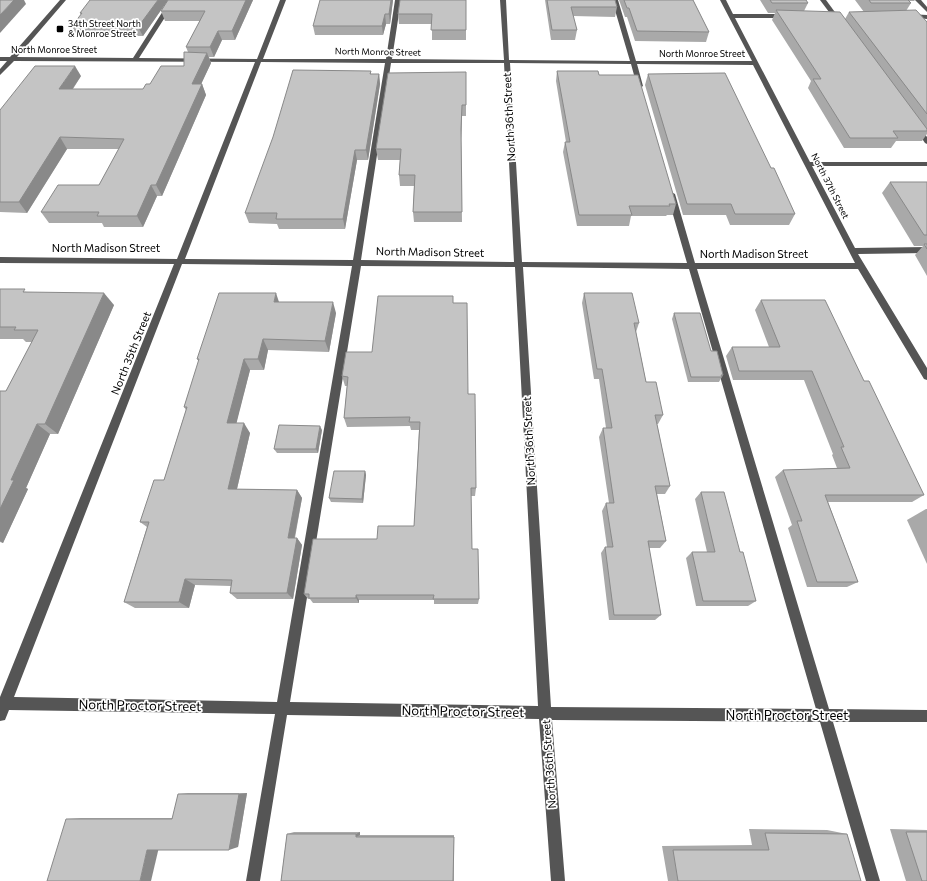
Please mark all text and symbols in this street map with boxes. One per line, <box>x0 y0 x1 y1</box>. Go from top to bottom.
place label: 34th Street North & Monroe Street <box>68 18 141 39</box>
marker: 34th Street North & Monroe Street <box>55 24 65 34</box>
street label: North Monroe Street <box>11 44 97 55</box>
street label: North Monroe Street <box>335 45 421 58</box>
street label: North Monroe Street <box>659 48 745 59</box>
street label: North 36th Street <box>500 72 517 162</box>
street label: North 37th Street <box>809 151 852 221</box>
street label: North Madison Street <box>52 241 161 254</box>
street label: North Madison Street <box>376 244 485 259</box>
street label: North Madison Street <box>700 247 809 260</box>
street label: North 35th Street <box>108 309 153 396</box>
street label: North 36th Street <box>520 396 537 486</box>
street label: North Proctor Street <box>78 696 202 714</box>
street label: North Proctor Street <box>401 702 525 720</box>
street label: North Proctor Street <box>726 707 848 723</box>
street label: North 36th Street <box>539 719 558 809</box>

